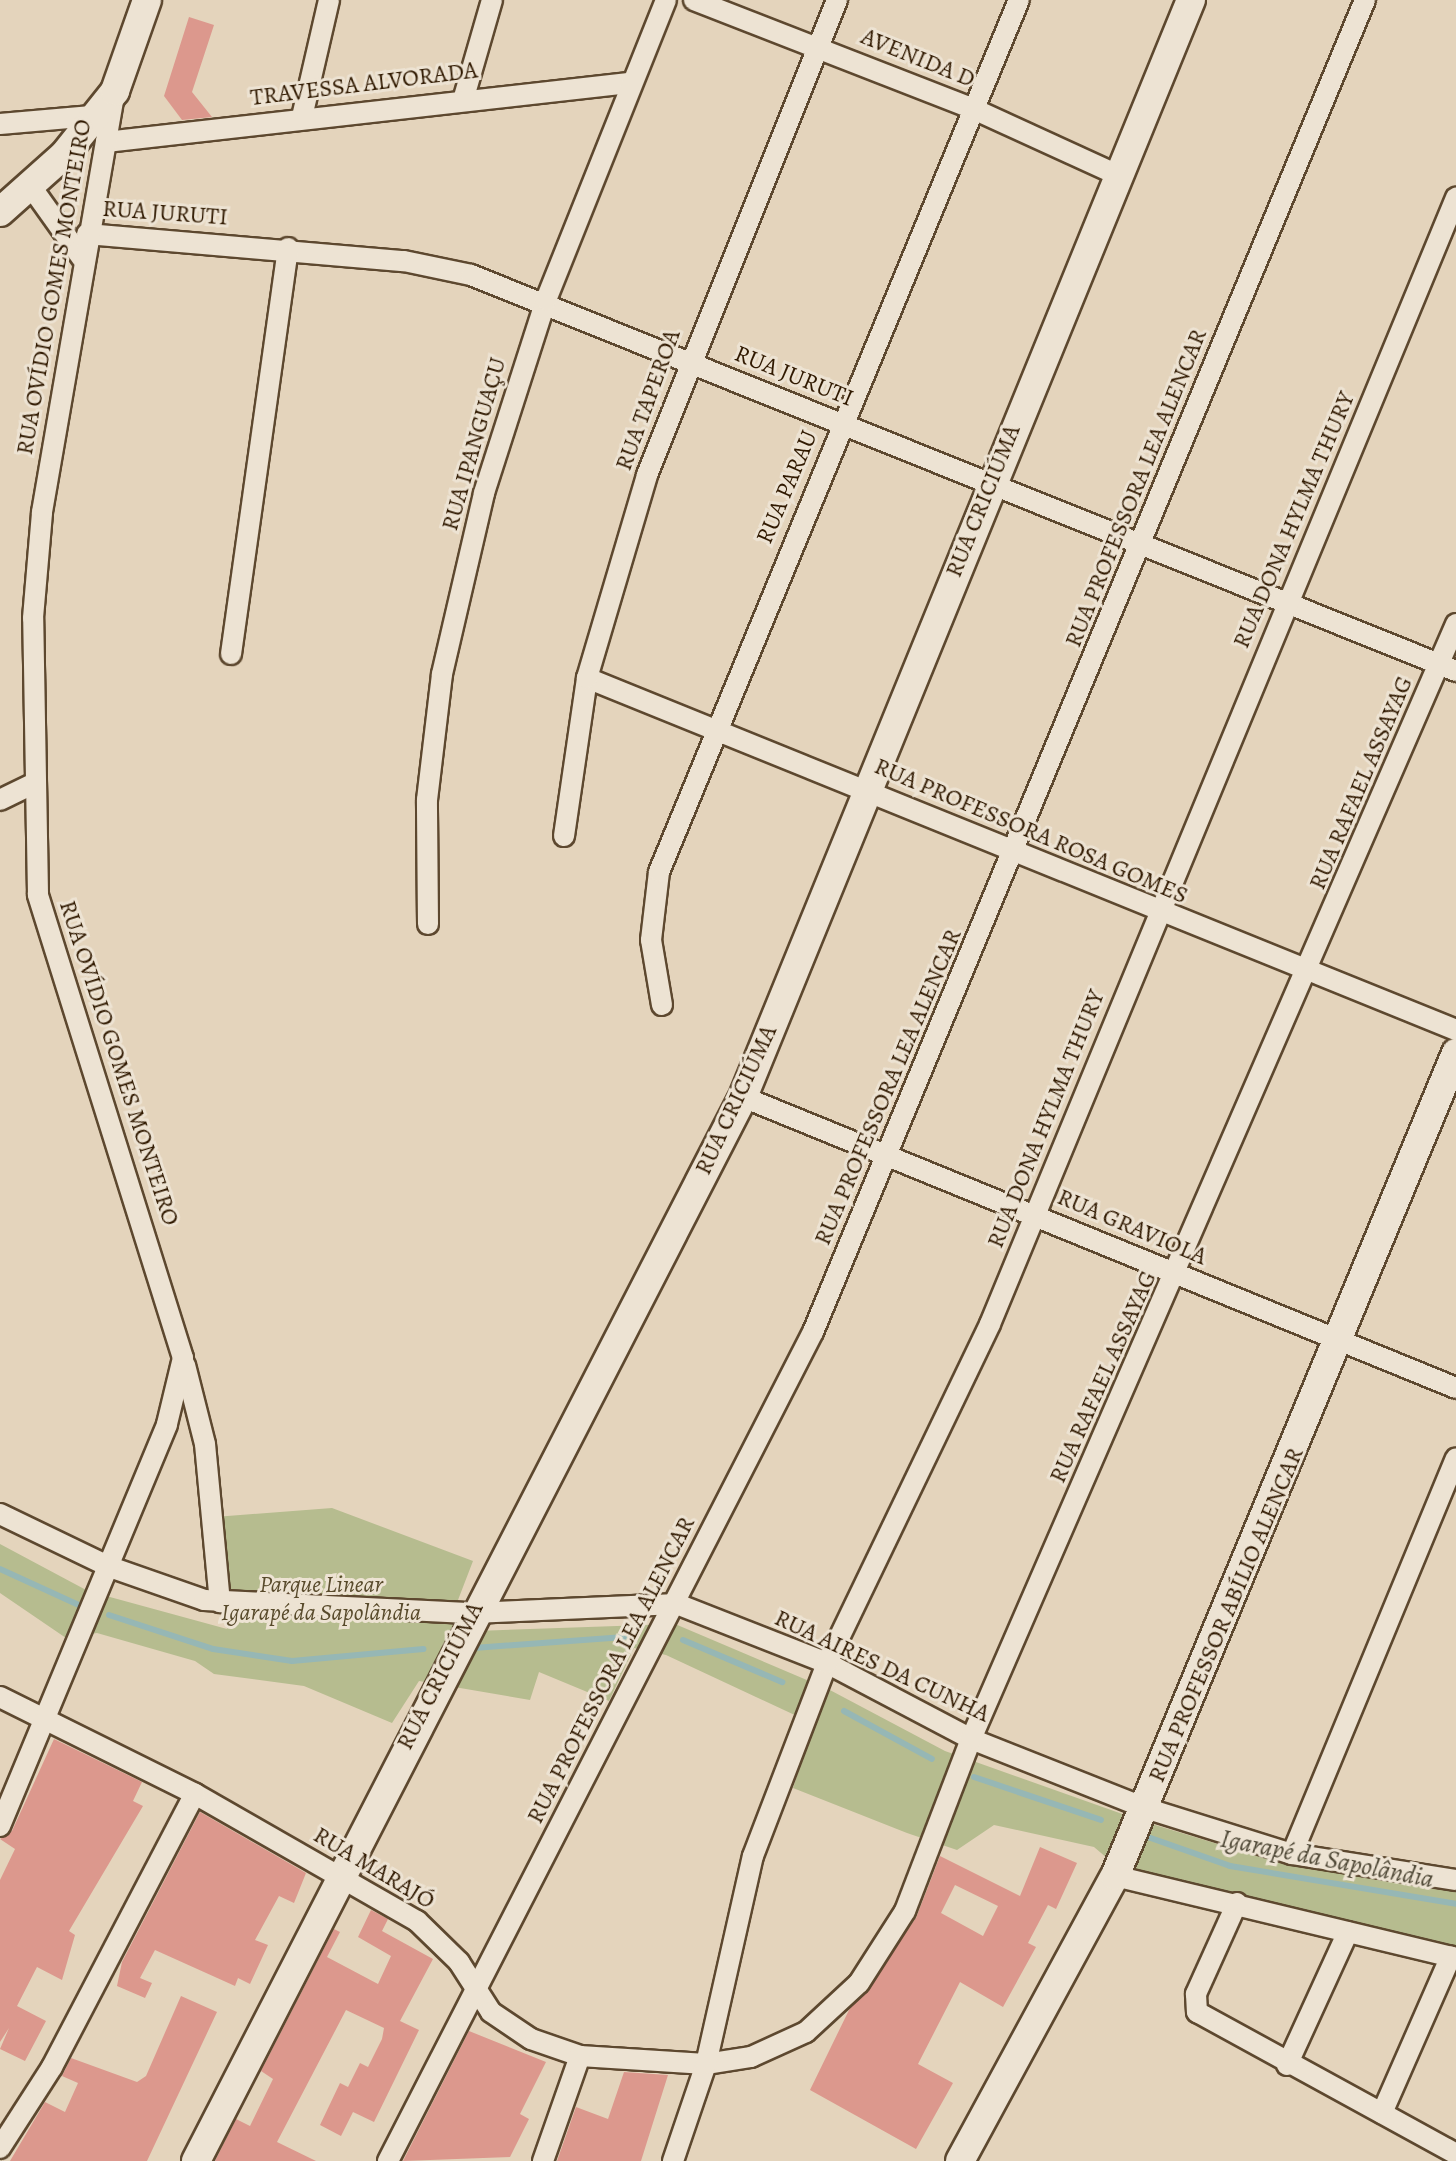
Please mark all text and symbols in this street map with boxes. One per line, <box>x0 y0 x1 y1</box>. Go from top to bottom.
street label: AVENIDA D <box>857 22 979 94</box>
street label: TRAVESSA ALVORADA <box>249 56 479 112</box>
street label: RUA OVÍDIO GOMES MONTEIRO <box>10 117 98 457</box>
street label: RUA JURUTI <box>101 194 229 232</box>
street label: RUA PROFESSORA LEA ALENCAR <box>1059 325 1213 651</box>
street label: RUA TAPEROA <box>609 326 687 474</box>
street label: RUA JURUTI <box>730 339 858 413</box>
street label: RUA IPANGUAÇU <box>436 354 512 534</box>
street label: RUA DONA HYLMA THURY <box>1227 387 1361 653</box>
street label: RUA CRICIÚMA <box>939 421 1027 581</box>
street label: RUA PARAU <box>750 426 824 548</box>
street label: RUA RAFAEL ASSAYAG <box>1303 672 1419 894</box>
street label: RUA PROFESSORA ROSA GOMES <box>870 752 1192 910</box>
street label: RUA OVÍDIO GOMES MONTEIRO <box>53 897 185 1229</box>
street label: RUA PROFESSORA LEA ALENCAR <box>808 925 968 1249</box>
street label: RUA DONA HYLMA THURY <box>981 986 1111 1252</box>
street label: RUA CRICIÚMA <box>689 1021 783 1179</box>
street label: RUA GRAVIOLA <box>1053 1183 1211 1271</box>
street label: RUA RAFAEL ASSAYAG <box>1043 1267 1163 1487</box>
street label: RUA PROFESSOR ABÍLIO ALENCAR <box>1142 1443 1310 1787</box>
street label: RUA PROFESSORA LEA ALENCAR <box>521 1512 701 1828</box>
park label: Parque Linear Igarapé da Sapolândia <box>221 1571 421 1627</box>
street label: RUA CRICIÚMA <box>390 1597 490 1755</box>
street label: RUA AIRES DA CUNHA <box>770 1604 994 1728</box>
street label: RUA MARAJÓ <box>308 1821 440 1915</box>
water label: Igarapé da Sapolândia <box>1218 1823 1436 1895</box>

